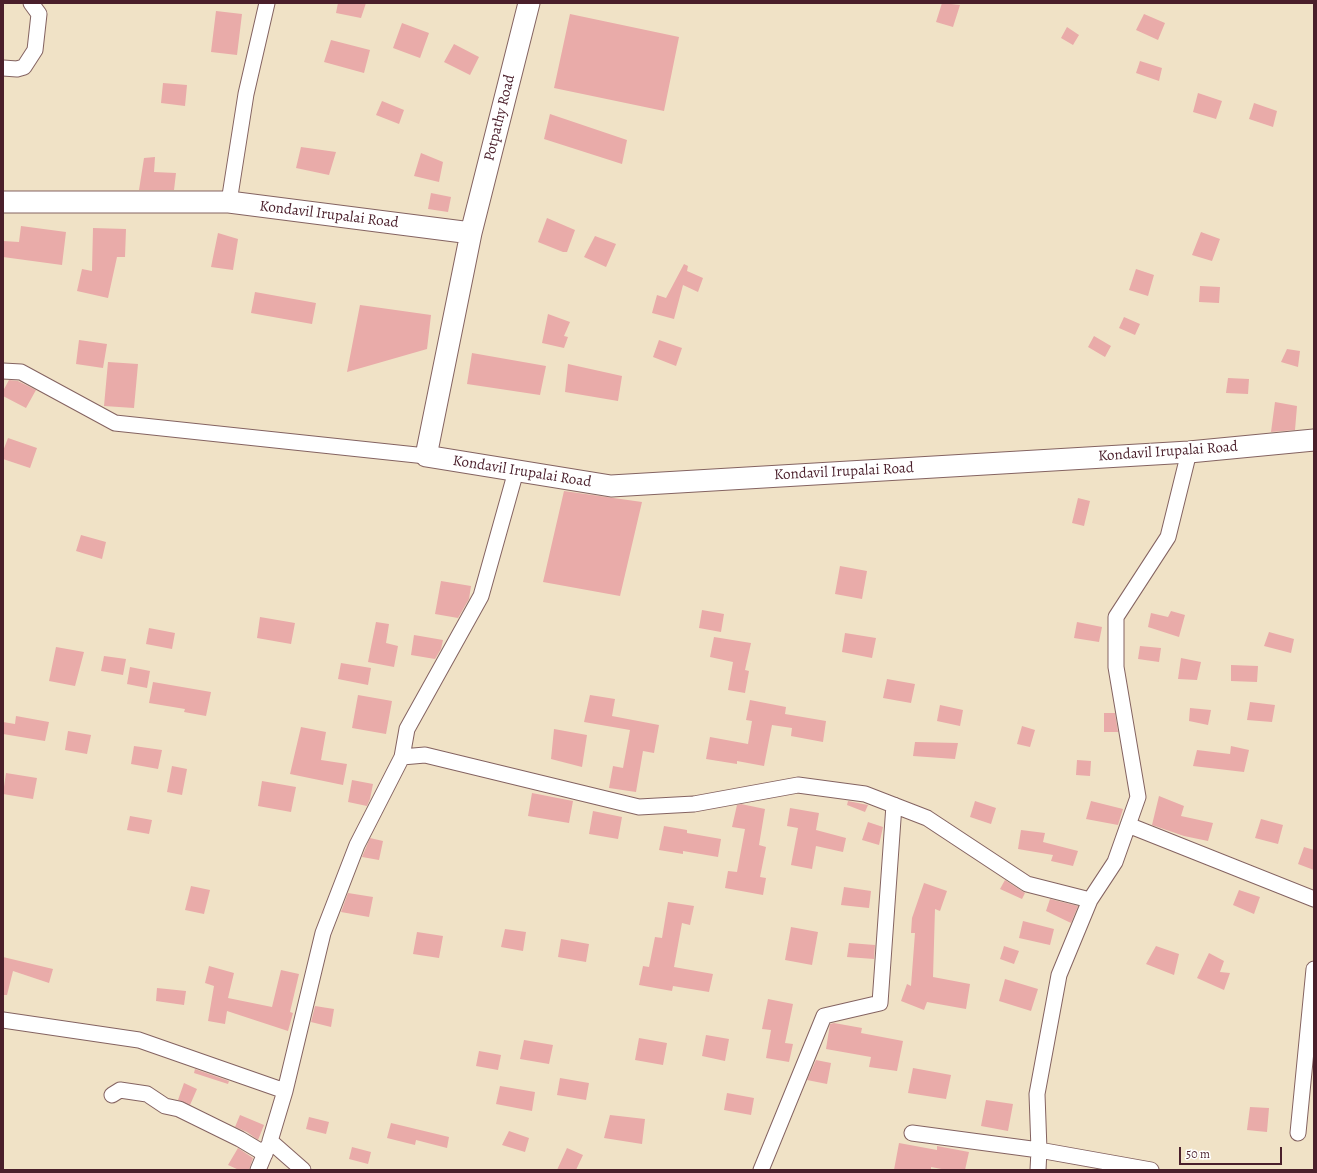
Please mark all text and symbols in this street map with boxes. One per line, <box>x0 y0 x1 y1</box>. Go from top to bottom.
street label: Potpathy Road <box>481 73 519 163</box>
street label: Kondavil Irupalai Road <box>258 198 400 232</box>
street label: Kondavil Irupalai Road <box>1098 438 1238 466</box>
street label: Kondavil Irupalai Road <box>451 452 593 492</box>
street label: Kondavil Irupalai Road <box>774 459 914 485</box>
scale bar <box>1181 1139 1284 1165</box>
text: 50 m <box>1186 1146 1210 1162</box>

